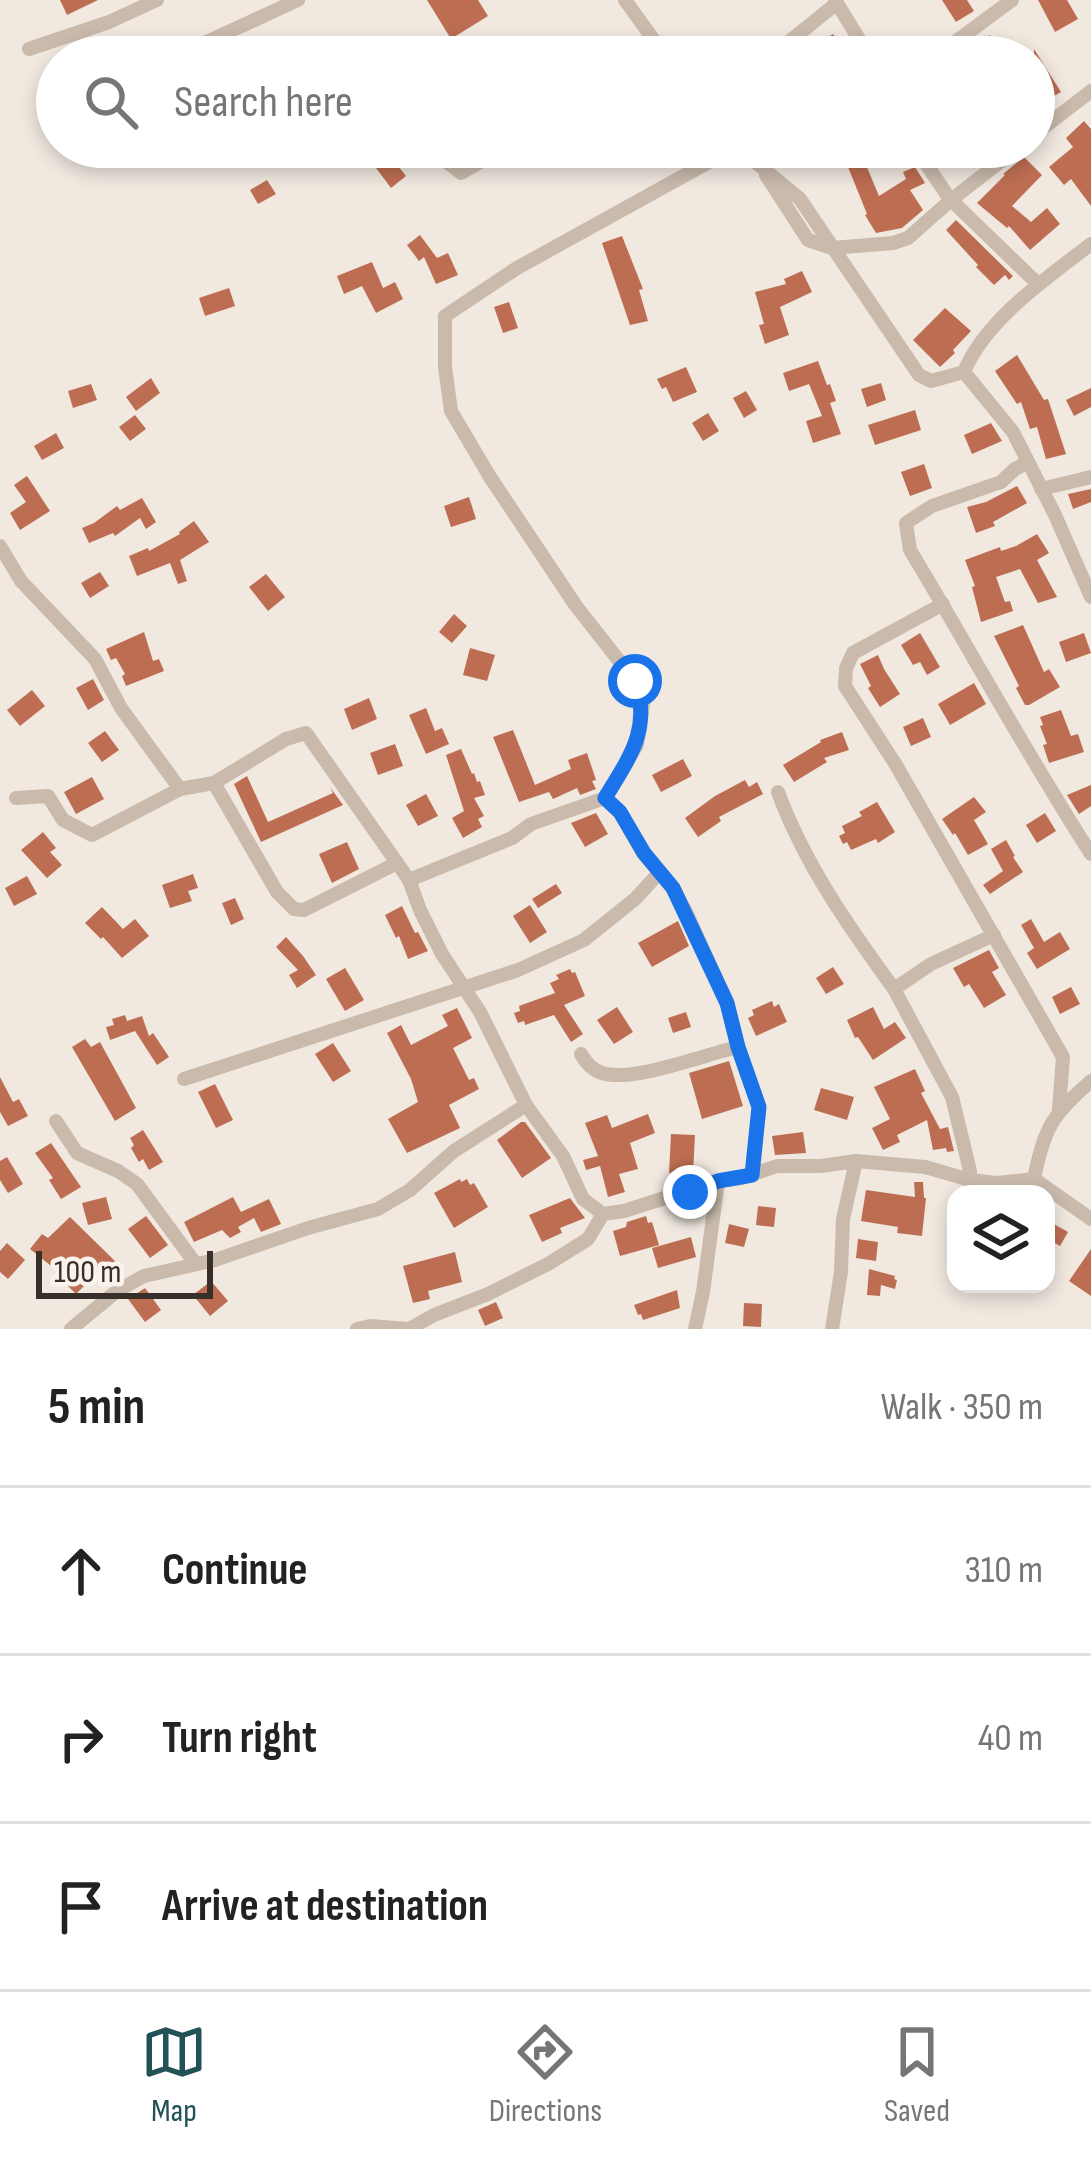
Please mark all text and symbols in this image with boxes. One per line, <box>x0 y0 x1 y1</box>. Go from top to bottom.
search box <box>36 36 1055 168</box>
icon: search <box>78 69 144 135</box>
text: Search here <box>174 75 353 130</box>
route start <box>608 654 662 708</box>
route end <box>663 1165 717 1219</box>
map controls <box>947 1185 1055 1293</box>
button: layers <box>947 1185 1055 1293</box>
scale bar <box>36 1245 213 1298</box>
text: 100 m <box>54 1252 121 1292</box>
text: 5 min <box>48 1377 145 1438</box>
text: Walk · 350 m <box>881 1384 1043 1431</box>
icon: ahead <box>48 1538 114 1604</box>
text: Continue <box>162 1543 308 1598</box>
text: 310 m <box>964 1547 1043 1594</box>
icon: right <box>48 1706 114 1772</box>
text: Turn right <box>162 1711 317 1766</box>
text: 40 m <box>978 1715 1043 1762</box>
icon: arrive <box>48 1874 114 1940</box>
text: Arrive at destination <box>162 1879 488 1934</box>
tab: Map <box>141 2019 207 2131</box>
tab: Directions <box>489 2019 602 2131</box>
tab: Saved <box>884 2019 950 2131</box>

